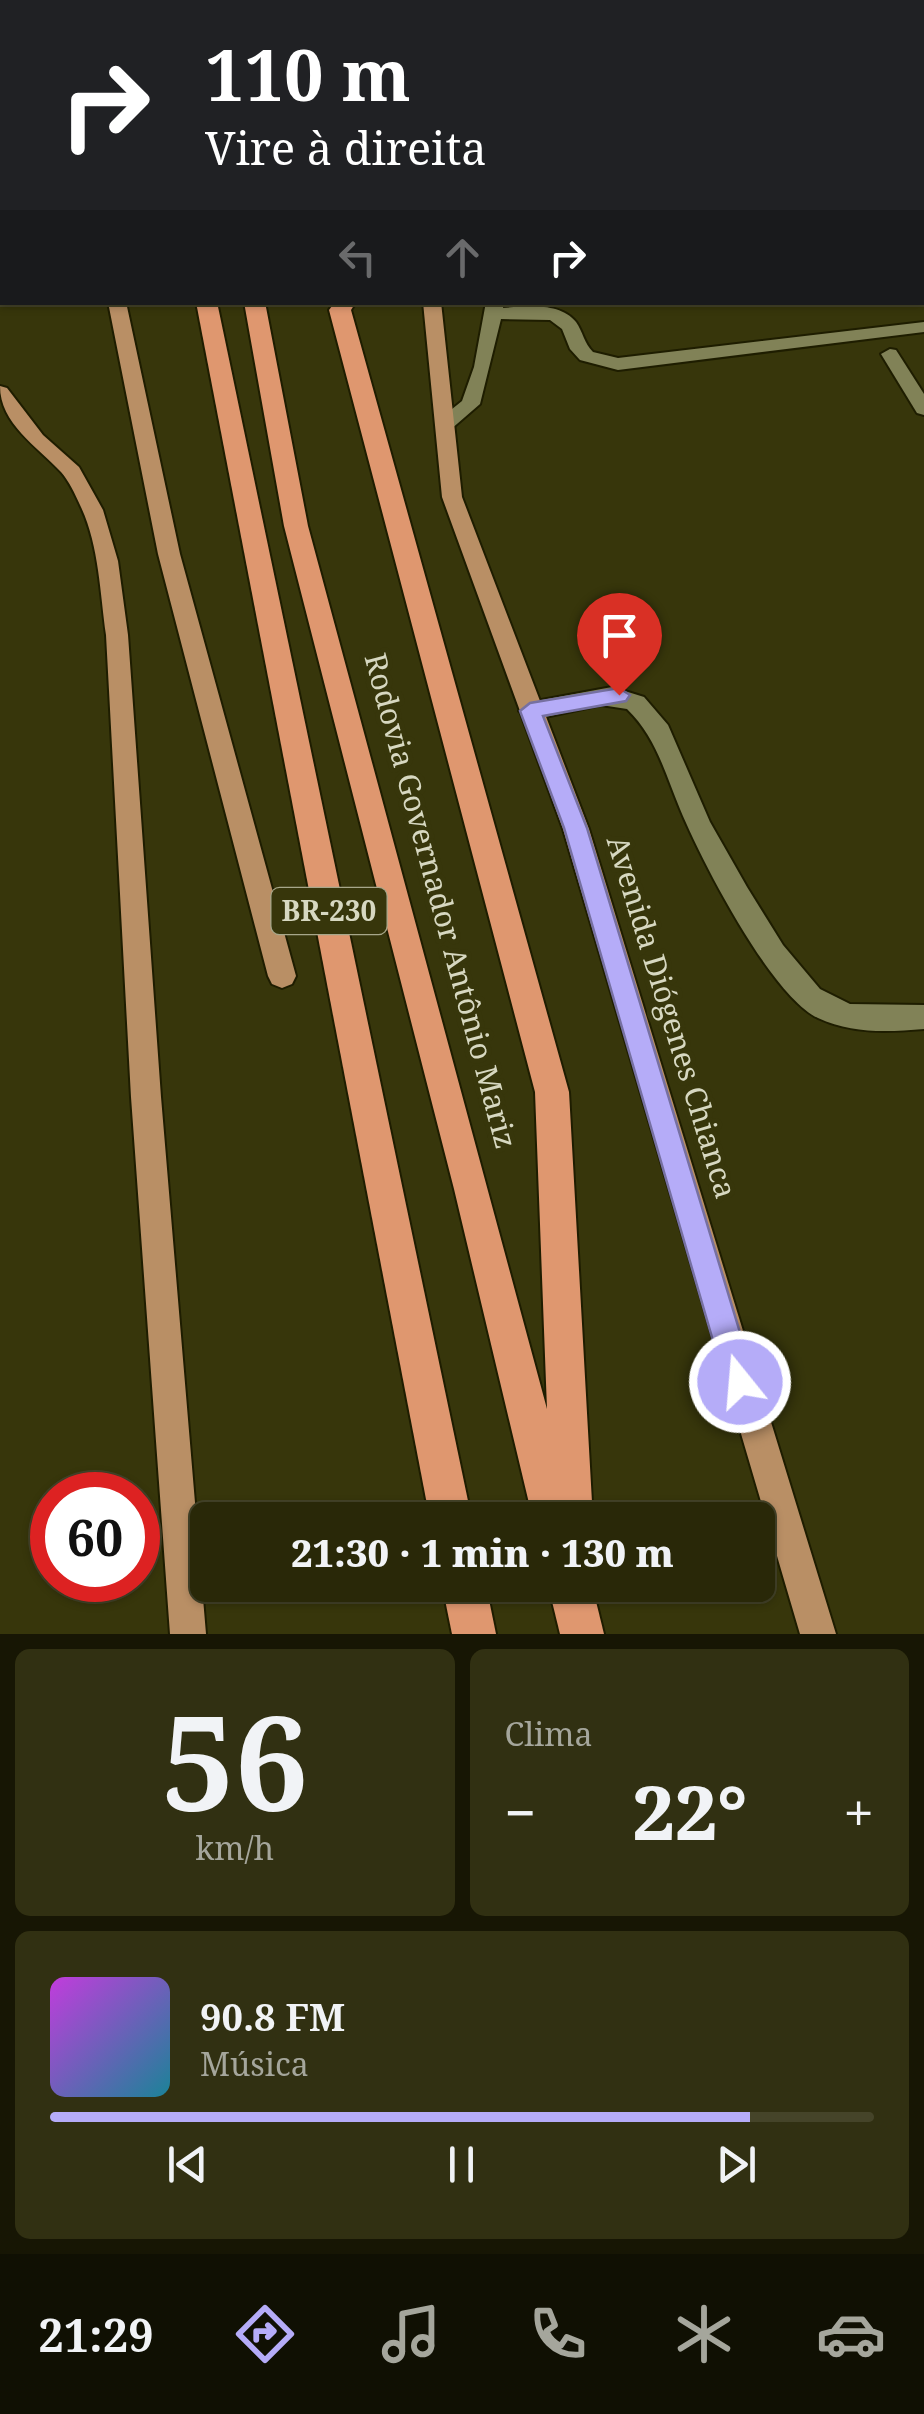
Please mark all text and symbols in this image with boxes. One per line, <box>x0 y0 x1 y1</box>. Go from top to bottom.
text: 110 m <box>205 26 411 122</box>
icon: right <box>40 40 170 170</box>
text: Vire à direita <box>205 117 487 178</box>
icon: left <box>330 230 385 285</box>
icon: ahead <box>435 230 490 285</box>
icon: right <box>540 230 595 285</box>
pin <box>577 593 662 696</box>
icon: arrive <box>592 608 647 663</box>
street label: Rodovia Governador Antônio Mariz <box>356 648 527 1153</box>
street label: Avenida Diógenes Chianca <box>598 830 747 1203</box>
road number: BR-230 <box>272 888 386 934</box>
position arrow <box>688 1330 792 1434</box>
speed limit sign: 60 <box>30 1472 160 1602</box>
text: 21:30 · 1 min · 130 m <box>291 1526 674 1578</box>
text: 56 <box>161 1672 308 1849</box>
text: Clima <box>505 1712 593 1755</box>
text: 22° <box>632 1760 747 1862</box>
text: − <box>505 1774 536 1849</box>
text: + <box>843 1774 874 1849</box>
text: km/h <box>196 1826 274 1869</box>
text: 90.8 FM <box>200 1990 345 2042</box>
text: Música <box>200 2042 309 2085</box>
icon: previous <box>160 2137 215 2192</box>
icon: pause <box>434 2137 489 2192</box>
icon: next <box>709 2137 764 2192</box>
icon: directions <box>230 2299 300 2369</box>
icon: music <box>376 2299 446 2369</box>
icon: phone <box>523 2299 593 2369</box>
icon: climate <box>669 2299 739 2369</box>
icon: car <box>816 2299 886 2369</box>
text: 21:29 <box>38 2304 154 2365</box>

